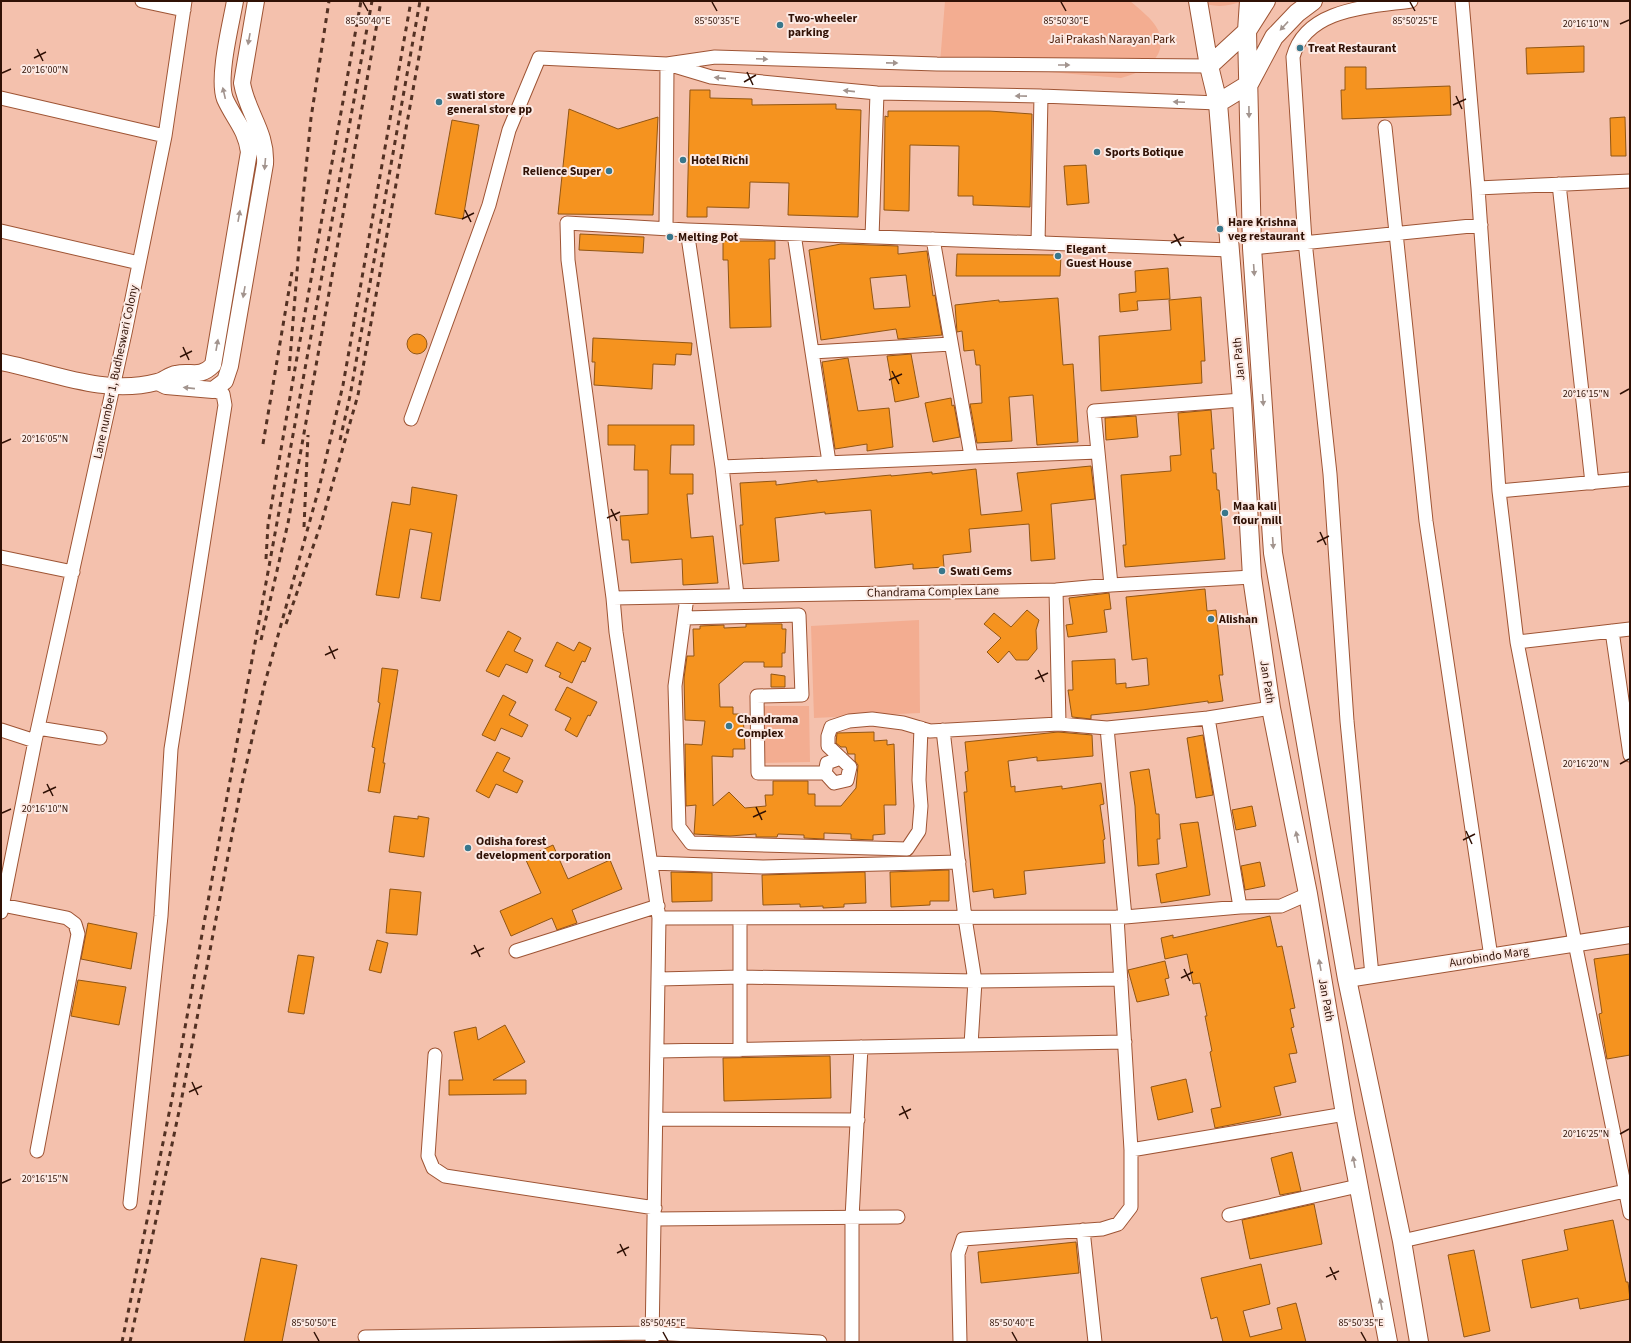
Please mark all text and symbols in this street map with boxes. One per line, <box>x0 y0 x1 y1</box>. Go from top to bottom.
place label: Two-wheeler parking <box>788 10 858 41</box>
text: 85°50'40"E <box>345 14 391 28</box>
text: 85°50'35"E <box>694 14 740 28</box>
text: 85°50'30"E <box>1043 14 1089 28</box>
text: 85°50'25"E <box>1392 14 1438 28</box>
text: 20°16'10"N <box>1563 17 1609 31</box>
marker: Two-wheeler parking <box>775 20 785 30</box>
one-way arrow <box>1280 22 1289 31</box>
park label: Jai Prakash Narayan Park <box>1049 31 1175 48</box>
one-way arrow <box>246 33 252 45</box>
place label: Treat Restaurant <box>1308 40 1397 57</box>
marker: Treat Restaurant <box>1295 43 1305 53</box>
one-way arrow <box>756 56 768 63</box>
one-way arrow <box>886 60 899 66</box>
one-way arrow <box>1058 62 1071 68</box>
text: 20°16'00"N <box>22 63 68 77</box>
one-way arrow <box>714 75 726 82</box>
one-way arrow <box>221 87 227 99</box>
place label: swati store general store pp <box>447 87 532 118</box>
one-way arrow <box>843 87 855 94</box>
one-way arrow <box>1014 93 1027 99</box>
marker: swati store general store pp <box>434 97 444 107</box>
one-way arrow <box>1172 99 1185 105</box>
one-way arrow <box>1246 106 1252 119</box>
place label: Sports Botique <box>1105 144 1184 161</box>
marker: Sports Botique <box>1092 147 1102 157</box>
place label: Hotel Richi <box>691 152 748 169</box>
marker: Hotel Richi <box>678 155 688 165</box>
one-way arrow <box>262 158 269 170</box>
place label: Relience Super <box>522 163 601 180</box>
marker: Relience Super <box>604 166 614 176</box>
one-way arrow <box>236 210 242 223</box>
place label: Hare Krishna veg restaurant <box>1228 214 1305 245</box>
marker: Hare Krishna veg restaurant <box>1215 224 1225 234</box>
place label: Melting Pot <box>678 229 739 246</box>
marker: Melting Pot <box>665 232 675 242</box>
place label: Elegant Guest House <box>1066 241 1132 272</box>
marker: Elegant Guest House <box>1053 251 1063 261</box>
one-way arrow <box>1250 264 1257 276</box>
street label: Lane number 1, Budheswari Colony <box>89 283 143 460</box>
one-way arrow <box>240 286 246 298</box>
street label: Jan Path <box>1229 337 1249 381</box>
one-way arrow <box>214 339 220 351</box>
one-way arrow <box>183 385 195 392</box>
text: 20°16'15"N <box>1563 387 1609 401</box>
one-way arrow <box>1259 394 1266 406</box>
text: 20°16'05"N <box>22 432 68 446</box>
place label: Maa kali flour mill <box>1233 498 1282 529</box>
marker: Maa kali flour mill <box>1220 508 1230 518</box>
one-way arrow <box>1269 537 1276 549</box>
place label: Swati Gems <box>950 563 1012 580</box>
marker: Swati Gems <box>937 566 947 576</box>
street label: Chandrama Complex Lane <box>867 582 999 602</box>
place label: Alishan <box>1218 611 1258 628</box>
marker: Alishan <box>1206 614 1216 624</box>
street label: Jan Path <box>1255 659 1279 705</box>
place label: Chandrama Complex <box>737 711 798 742</box>
marker: Chandrama Complex <box>724 721 734 731</box>
text: 20°16'20"N <box>1563 757 1609 771</box>
text: 20°16'10"N <box>22 802 68 816</box>
one-way arrow <box>1294 831 1300 843</box>
place label: Odisha forest development corporation <box>476 833 611 864</box>
marker: Odisha forest development corporation <box>463 843 473 853</box>
street label: Aurobindo Marg <box>1448 942 1530 972</box>
one-way arrow <box>1317 959 1323 971</box>
street label: Jan Path <box>1314 977 1338 1023</box>
text: 20°16'25"N <box>1563 1127 1609 1141</box>
one-way arrow <box>1351 1156 1357 1168</box>
text: 20°16'15"N <box>22 1172 68 1186</box>
one-way arrow <box>1378 1298 1384 1310</box>
text: 85°50'50"E <box>291 1316 337 1330</box>
text: 85°50'45"E <box>640 1316 686 1330</box>
text: 85°50'40"E <box>989 1316 1035 1330</box>
text: 85°50'35"E <box>1338 1316 1384 1330</box>

